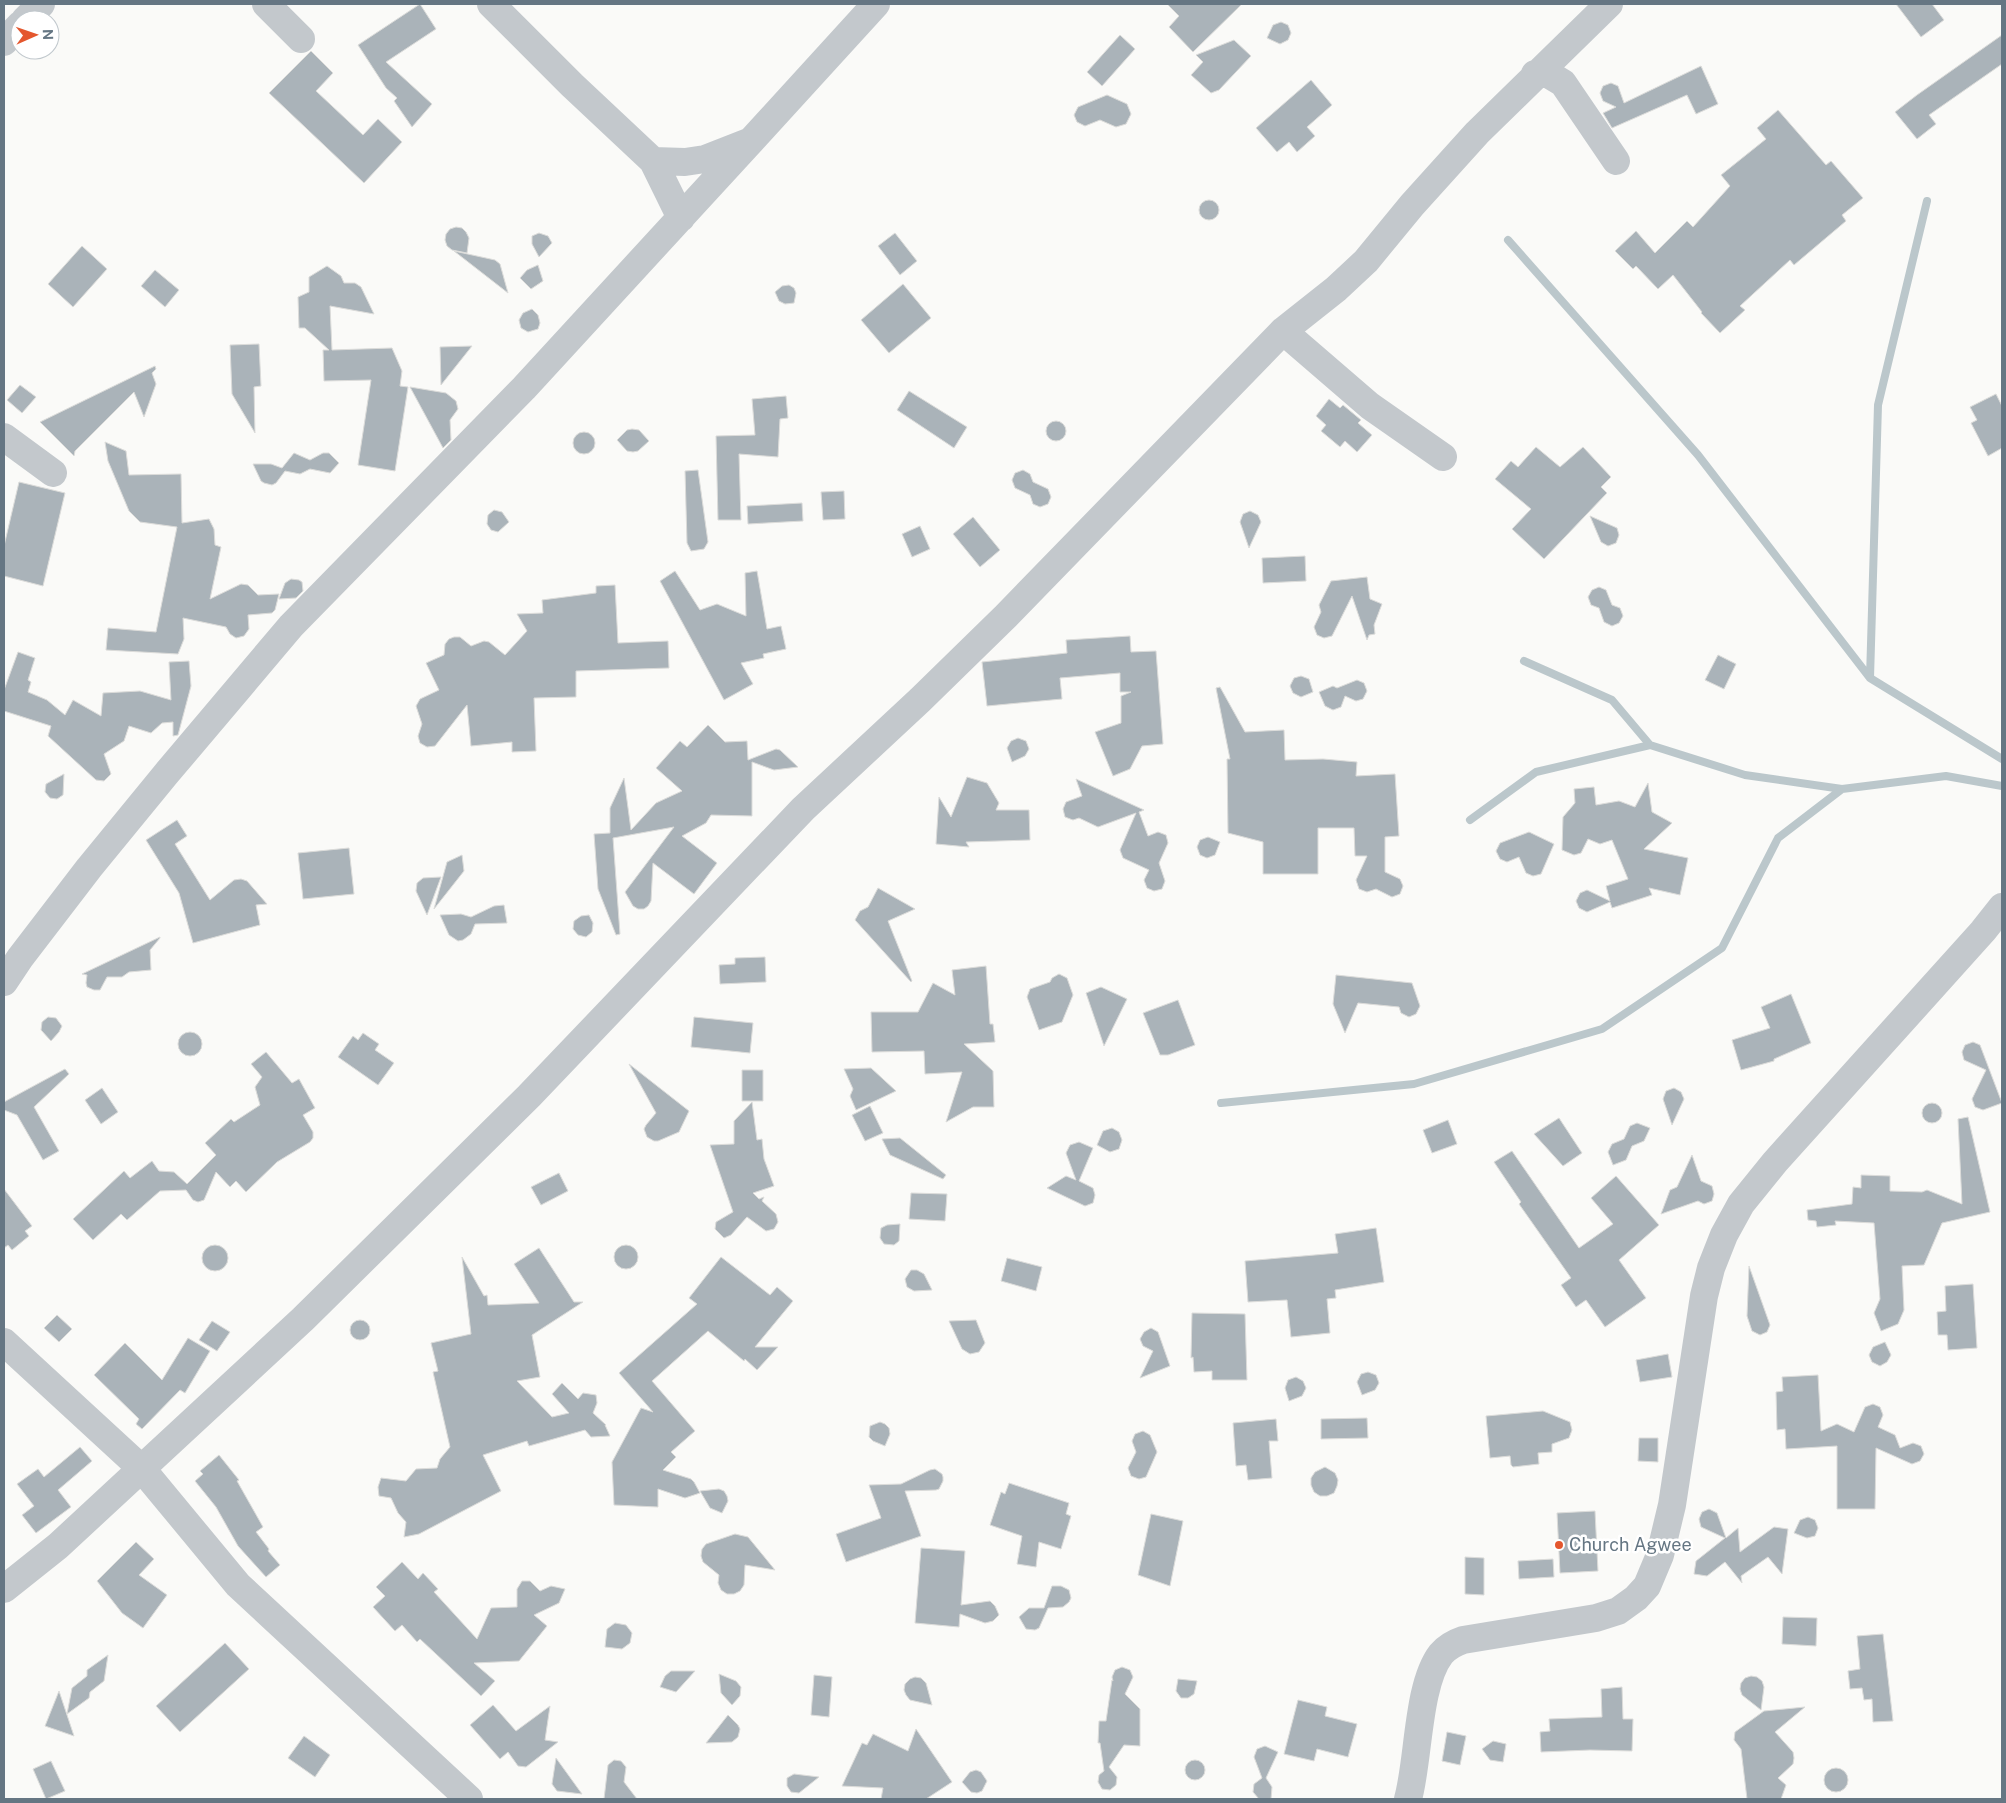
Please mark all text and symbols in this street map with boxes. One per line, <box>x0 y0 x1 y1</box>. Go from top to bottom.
north arrow <box>10 10 60 60</box>
text: N <box>40 29 56 40</box>
place label: Church Agwee <box>1569 1534 1692 1555</box>
marker: Church Agwee <box>1553 1539 1565 1551</box>

